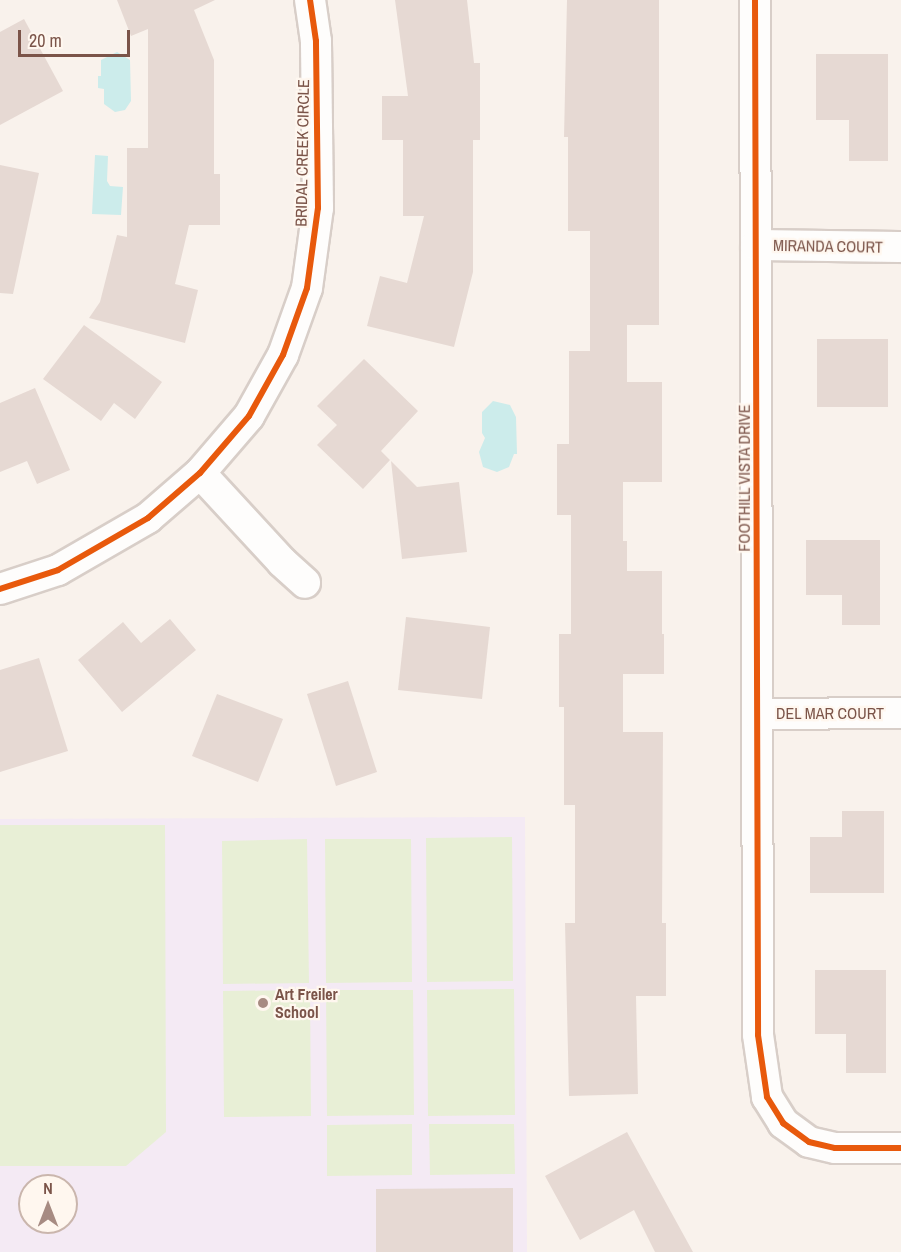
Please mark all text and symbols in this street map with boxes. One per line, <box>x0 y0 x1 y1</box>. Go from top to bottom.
scale bar <box>21 18 134 56</box>
text: 20 m <box>29 28 62 53</box>
street label: BRIDAL CREEK CIRCLE <box>291 79 313 227</box>
street label: MIRANDA COURT <box>773 235 883 257</box>
street label: FOOTHILL VISTA DRIVE <box>734 404 754 552</box>
street label: DEL MAR COURT <box>776 703 884 723</box>
place label: Art Freiler School <box>275 984 338 1022</box>
marker: Art Freiler School <box>256 996 270 1010</box>
north arrow <box>18 1174 78 1234</box>
text: N <box>43 1177 53 1199</box>

